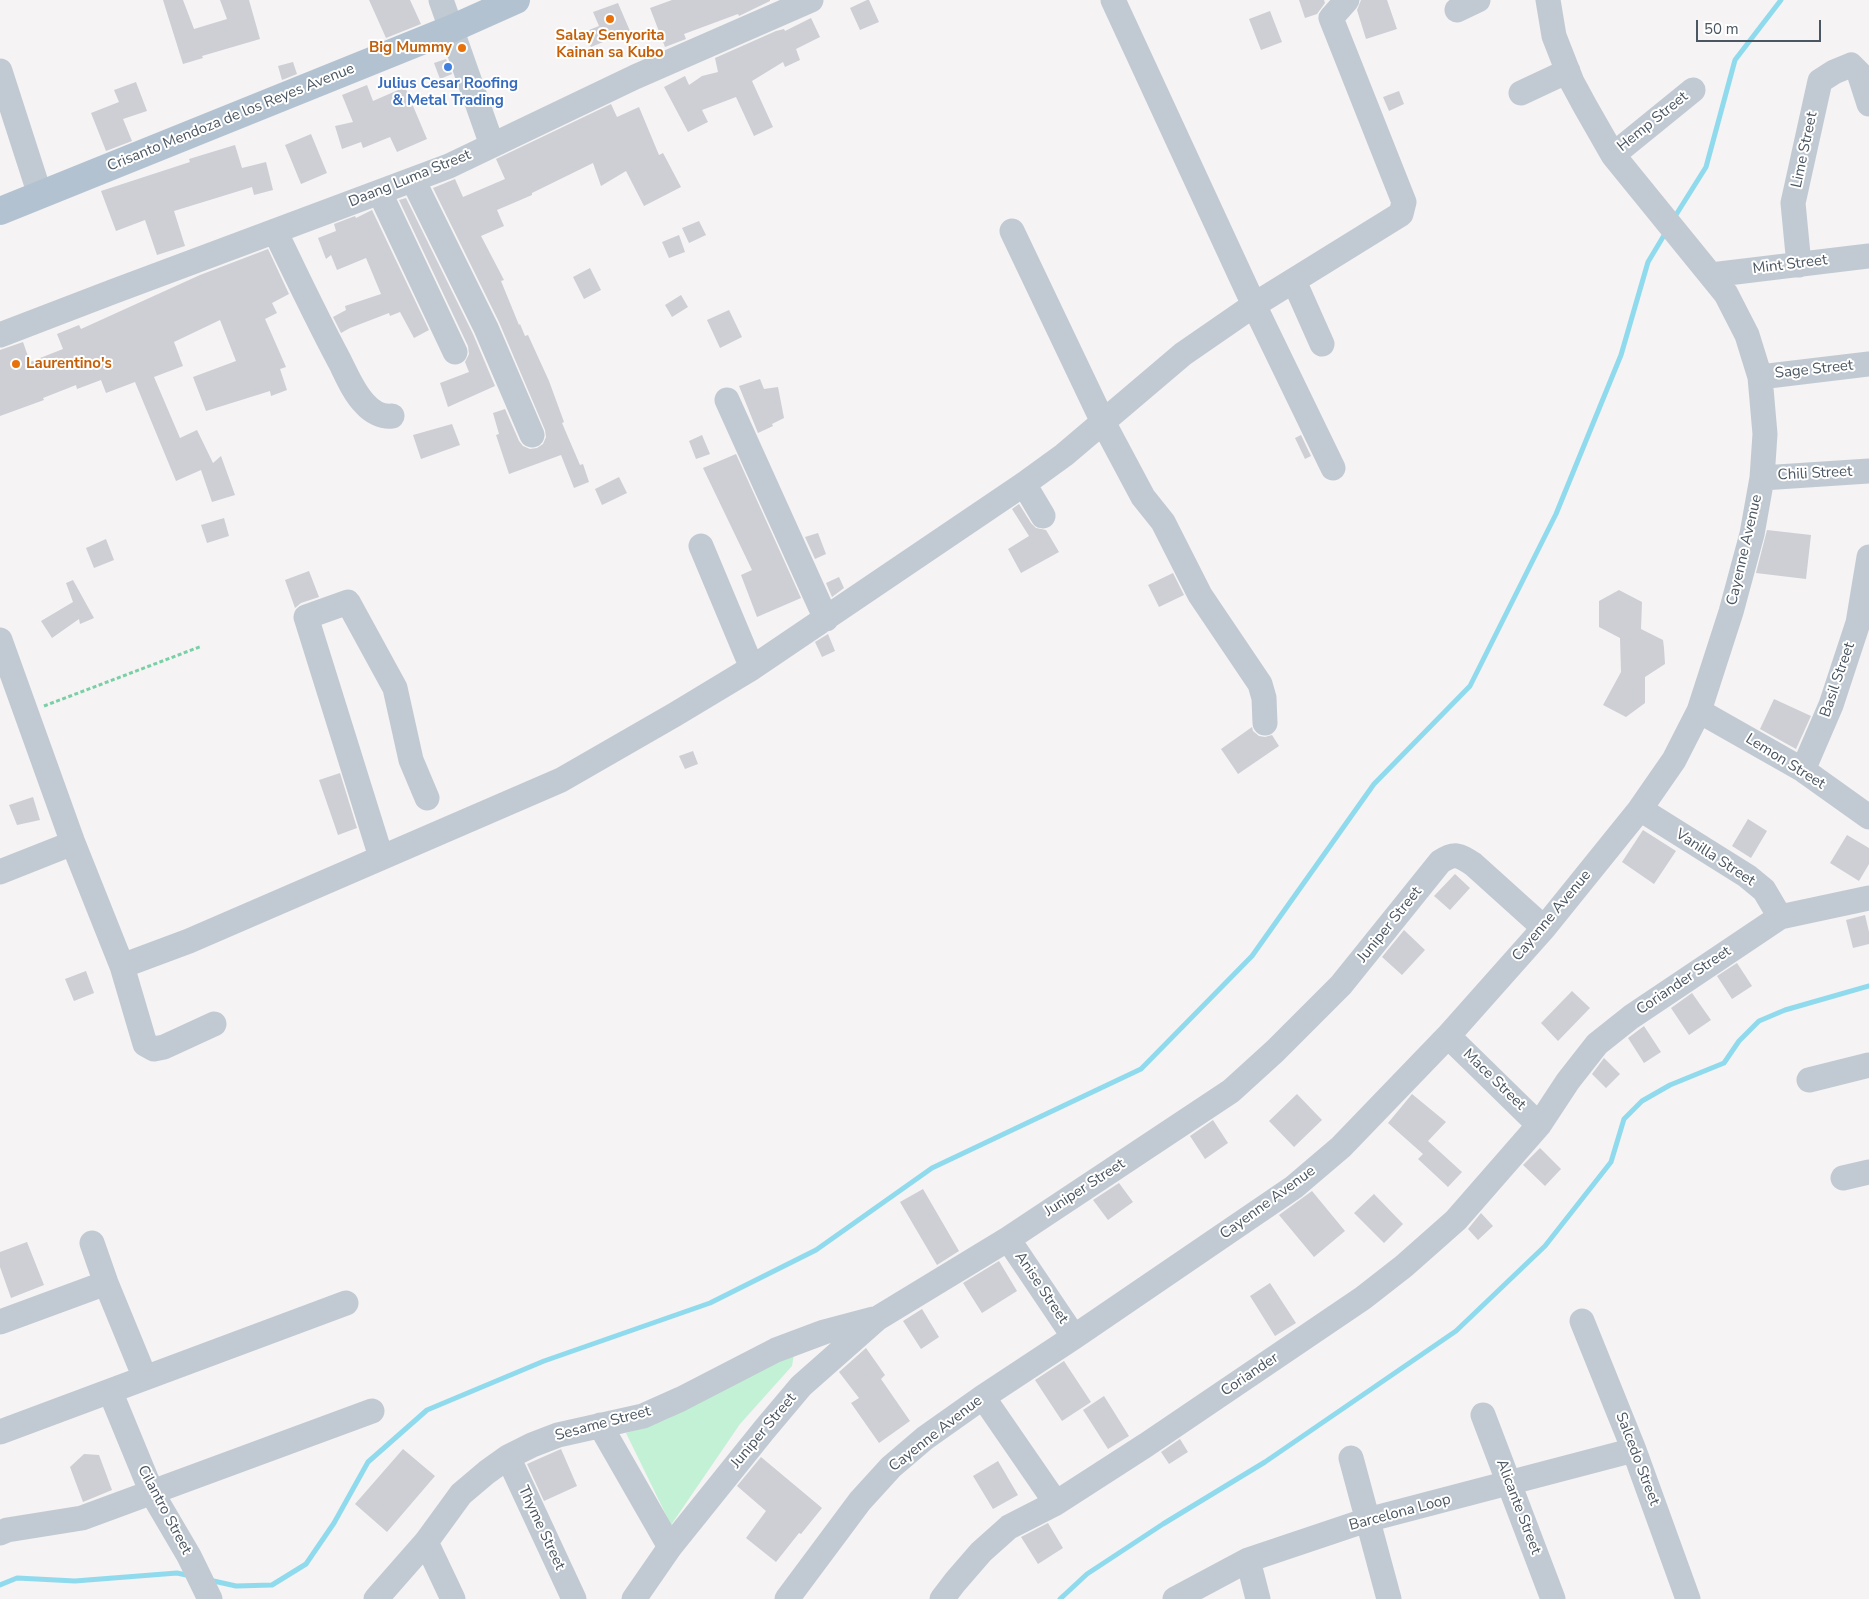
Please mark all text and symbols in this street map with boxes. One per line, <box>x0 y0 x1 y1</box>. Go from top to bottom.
scale bar <box>1699 10 1824 42</box>
marker: Salay Senyorita Kainan sa Kubo <box>604 13 616 25</box>
text: 50 m <box>1704 19 1739 39</box>
place label: Salay Senyorita Kainan sa Kubo <box>556 27 664 62</box>
place label: Big Mummy <box>369 39 452 57</box>
marker: Big Mummy <box>456 42 468 54</box>
street label: Crisanto Mendoza de los Reyes Avenue <box>105 60 357 176</box>
marker: Julius Cesar Roofing & Metal Trading <box>442 61 454 73</box>
place label: Julius Cesar Roofing & Metal Trading <box>378 75 518 110</box>
street label: Hemp Street <box>1614 88 1692 156</box>
street label: Lime Street <box>1788 110 1822 190</box>
street label: Daang Luma Street <box>346 146 474 212</box>
street label: Mint Street <box>1752 252 1828 278</box>
place label: Laurentino's <box>26 355 112 373</box>
street label: Sage Street <box>1774 357 1854 383</box>
marker: Laurentino's <box>10 358 22 370</box>
street label: Chili Street <box>1777 463 1853 485</box>
street label: Cayenne Avenue <box>1723 493 1767 607</box>
street label: Basil Street <box>1817 640 1859 720</box>
street label: Lemon Street <box>1742 730 1828 794</box>
street label: Vanilla Street <box>1672 826 1758 890</box>
street label: Cayenne Avenue <box>1509 867 1595 965</box>
street label: Juniper Street <box>1354 884 1426 966</box>
street label: Coriander Street <box>1633 943 1735 1019</box>
street label: Mace Street <box>1459 1046 1529 1114</box>
street label: Juniper Street <box>1041 1155 1129 1221</box>
street label: Cayenne Avenue <box>1217 1162 1319 1244</box>
street label: Anise Street <box>1010 1249 1072 1327</box>
street label: Coriander <box>1218 1349 1282 1401</box>
street label: Juniper Street <box>727 1390 801 1472</box>
street label: Cayenne Avenue <box>886 1392 986 1476</box>
street label: Sesame Street <box>553 1403 653 1445</box>
street label: Salcedo Street <box>1611 1410 1663 1508</box>
street label: Alicante Street <box>1492 1457 1544 1557</box>
street label: Cilantro Street <box>133 1462 195 1558</box>
street label: Thyme Street <box>514 1483 568 1573</box>
street label: Barcelona Loop <box>1347 1491 1453 1535</box>

